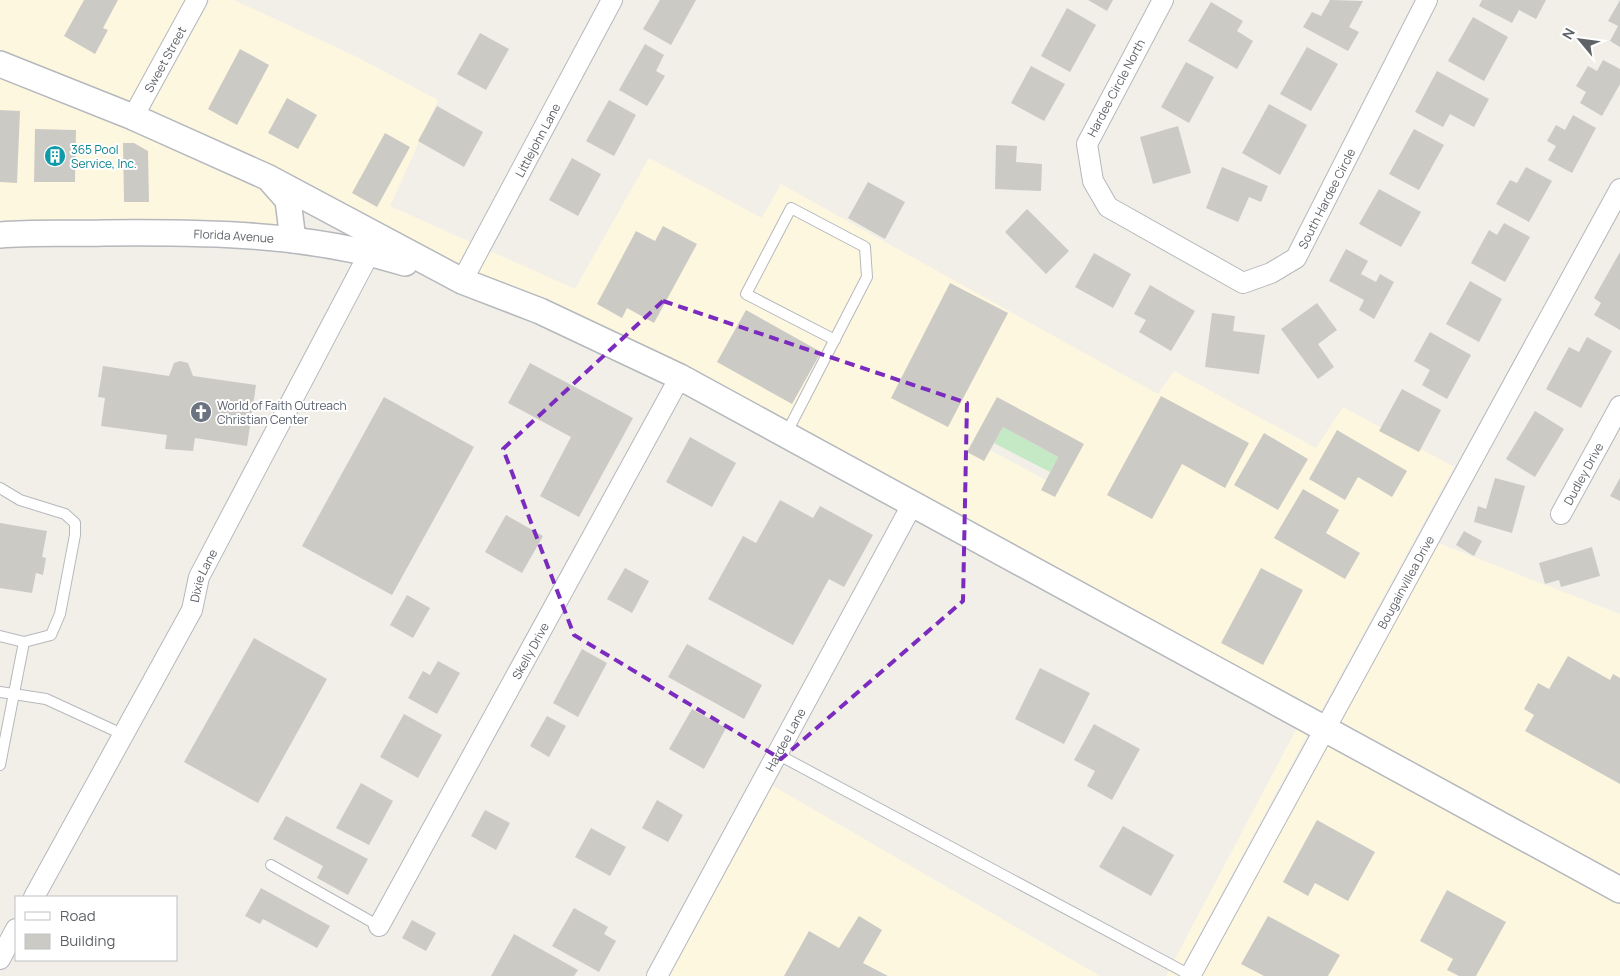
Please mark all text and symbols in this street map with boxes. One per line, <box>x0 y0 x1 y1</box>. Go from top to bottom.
north arrow <box>1555 15 1605 65</box>
street label: Sweet Street <box>140 23 190 95</box>
text: N <box>1557 24 1579 42</box>
street label: Hardee Circle North <box>1083 36 1149 140</box>
street label: Littlejohn Lane <box>511 100 564 180</box>
place label: 365 Pool Service, Inc. <box>71 141 137 172</box>
building icon: 365 Pool Service, Inc. <box>43 144 67 168</box>
street label: South Hardee Circle <box>1294 145 1359 252</box>
street label: Florida Avenue <box>194 225 275 246</box>
place label: World of Faith Outreach Christian Center <box>217 397 347 428</box>
church icon: World of Faith Outreach Christian Center <box>189 400 213 424</box>
street label: Dudley Drive <box>1559 439 1607 508</box>
street label: Bougainvillea Drive <box>1373 532 1438 632</box>
street label: Dixie Lane <box>185 546 221 604</box>
street label: Skelly Drive <box>507 619 552 682</box>
street label: Hardee Lane <box>761 705 809 774</box>
legend <box>15 896 178 961</box>
text: Road <box>60 905 96 926</box>
text: Building <box>60 930 115 951</box>

